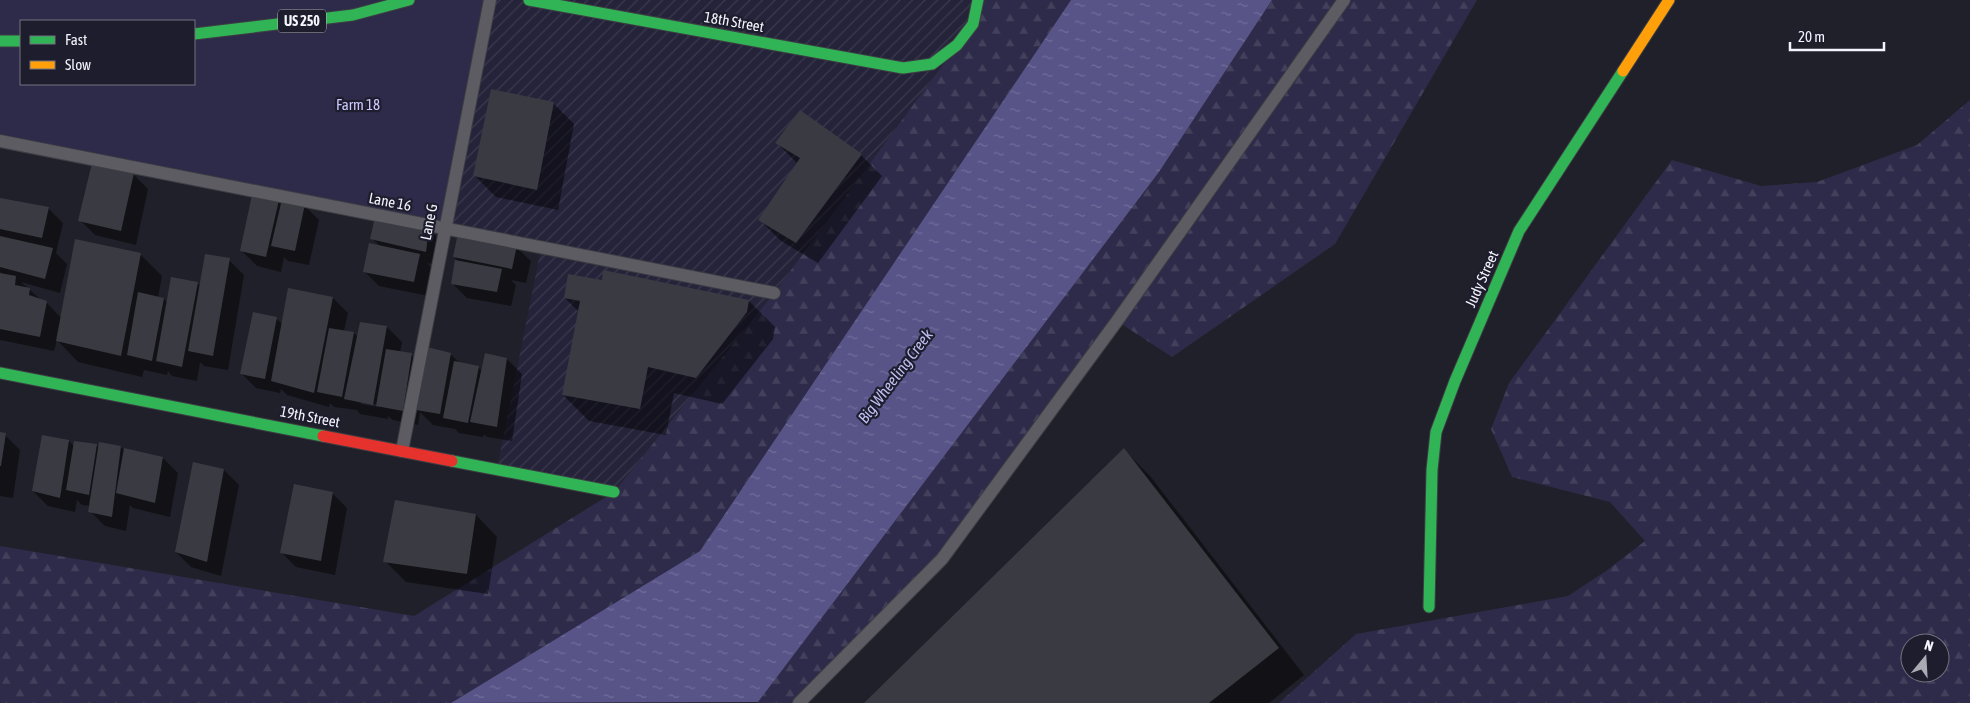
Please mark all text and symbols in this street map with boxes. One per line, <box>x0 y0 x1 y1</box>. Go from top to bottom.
street label: 18th Street <box>703 8 765 35</box>
road number: US 250 <box>278 10 326 32</box>
legend <box>20 20 195 85</box>
scale bar <box>1790 20 1884 52</box>
text: 20 m <box>1798 28 1825 45</box>
text: Fast <box>65 31 87 48</box>
text: Slow <box>65 56 91 73</box>
park label: Farm 18 <box>336 96 380 113</box>
street label: Lane 16 <box>367 189 413 214</box>
street label: Lane G <box>417 202 440 242</box>
street label: Judy Street <box>1462 248 1502 310</box>
water label: Big Wheeling Creek <box>854 325 937 427</box>
street label: 19th Street <box>279 402 341 431</box>
north arrow <box>1900 633 1950 683</box>
text: N <box>1923 637 1935 655</box>

